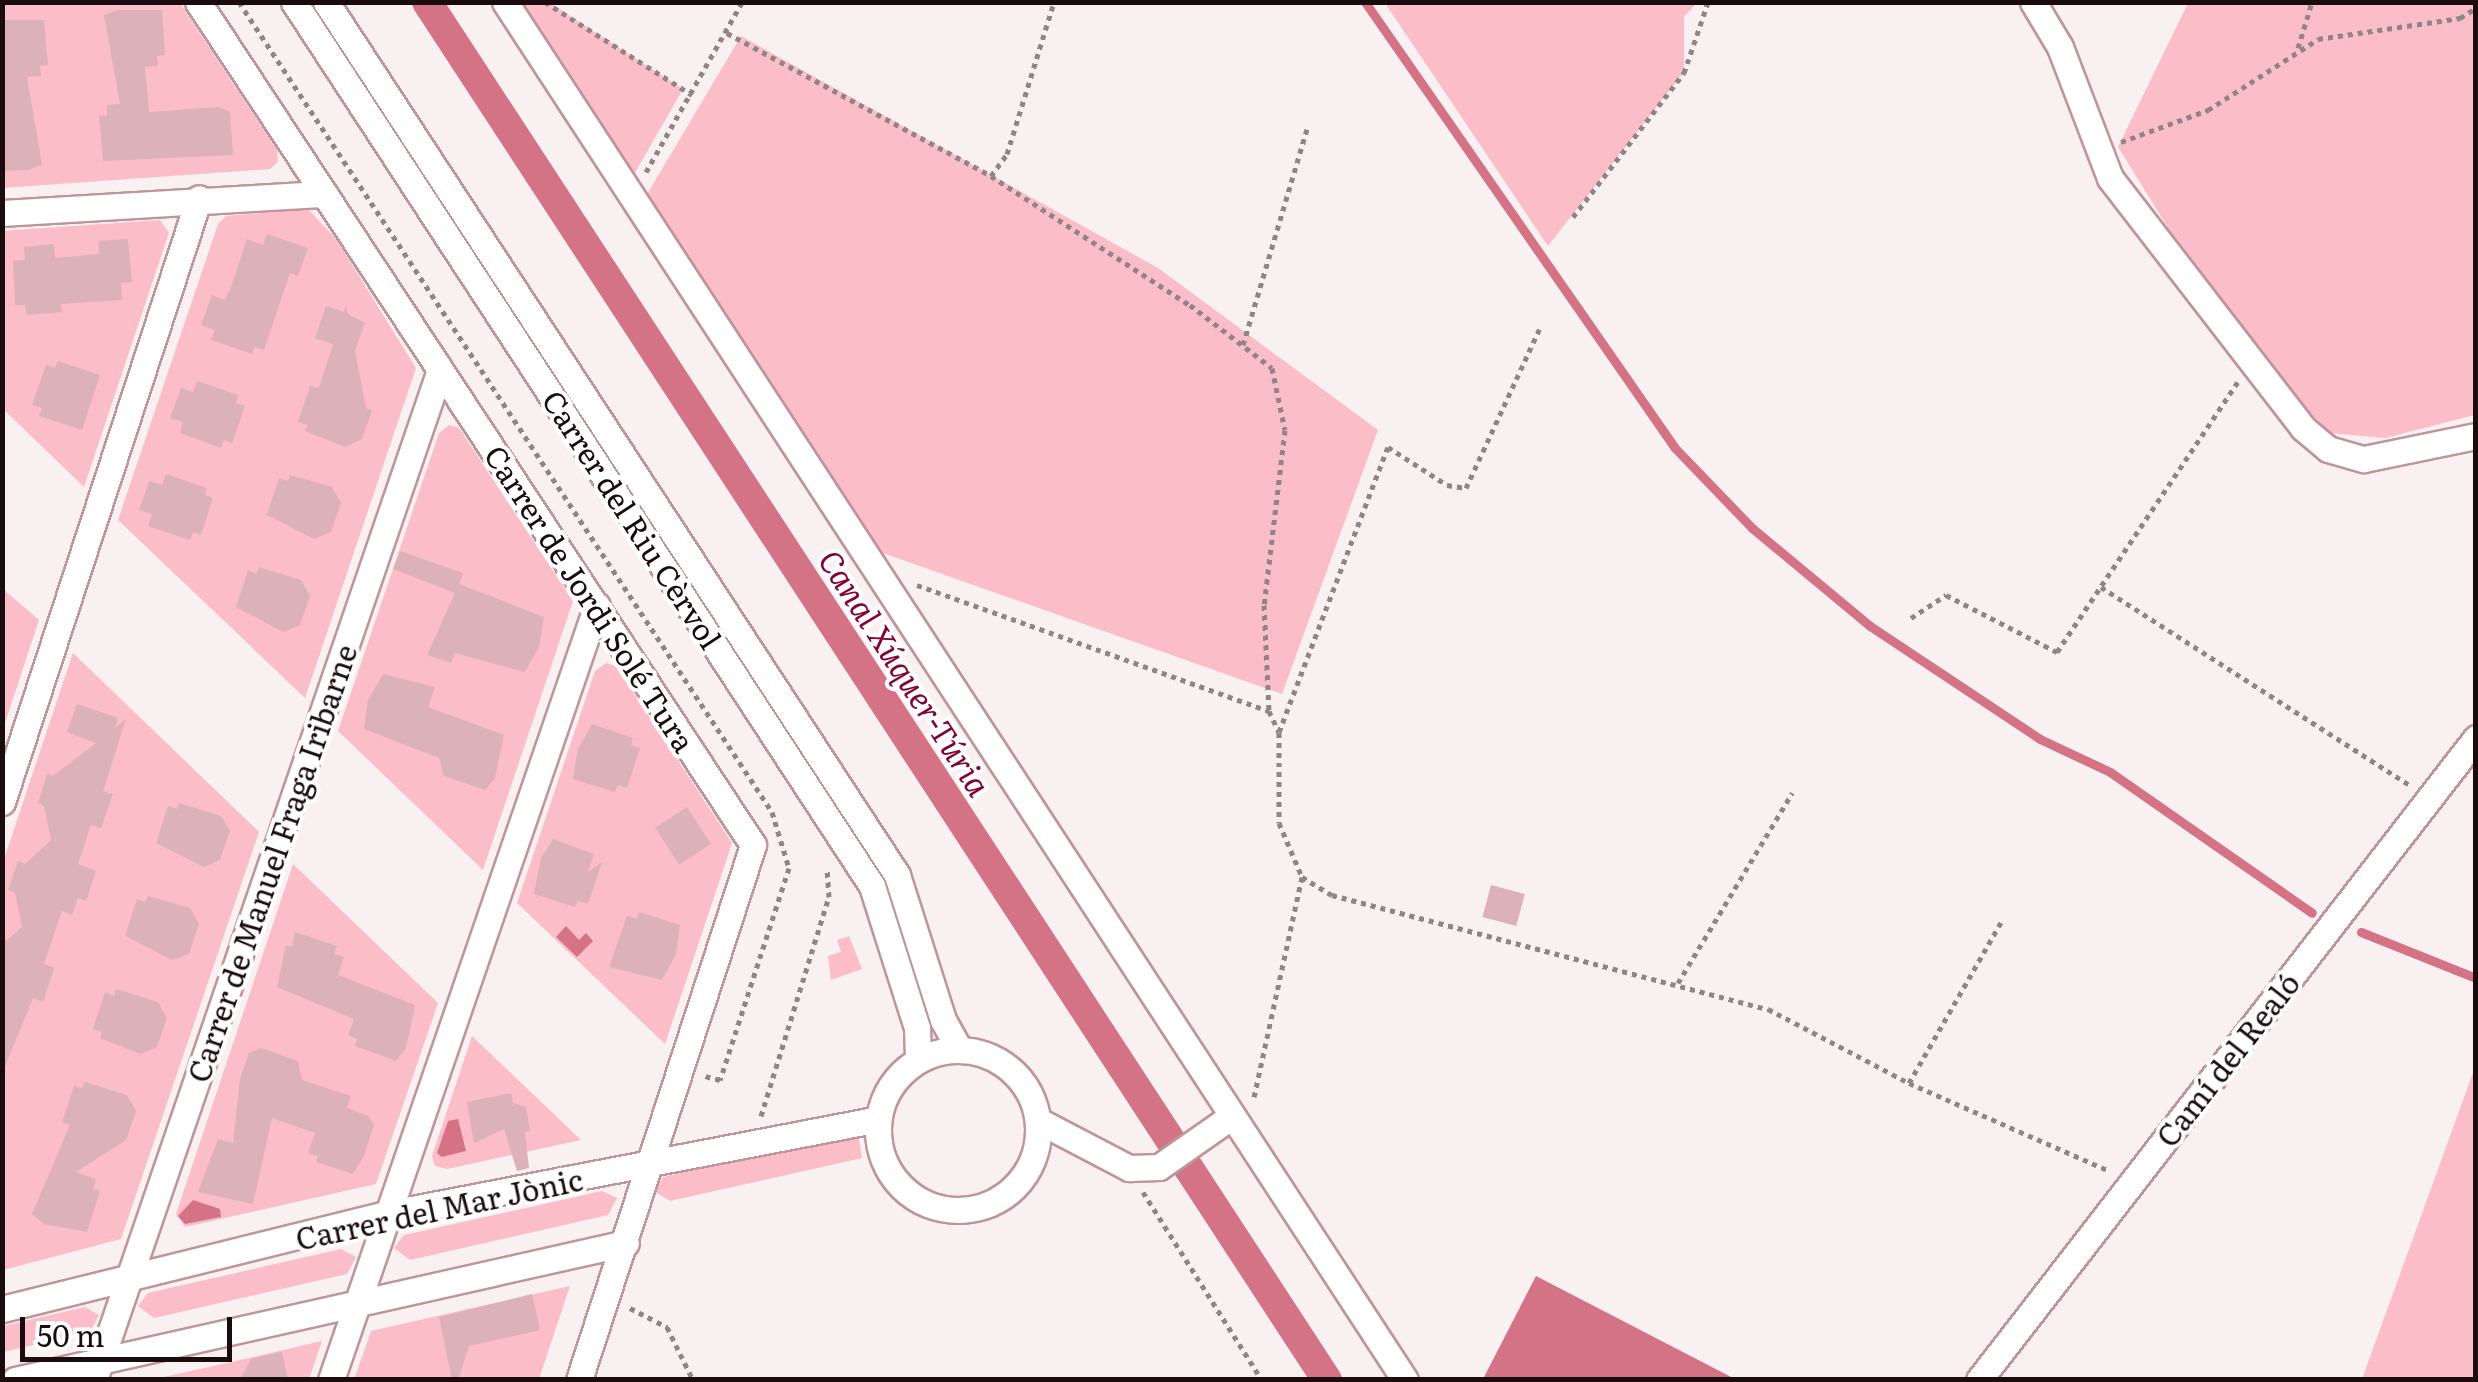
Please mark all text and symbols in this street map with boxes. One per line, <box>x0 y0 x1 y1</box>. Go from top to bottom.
street label: Carrer del Riu Cèrvol <box>536 383 730 655</box>
street label: Carrer de Jordi Solé Tura <box>478 438 704 758</box>
water label: Canal Xúquer-Túria <box>812 542 1000 802</box>
street label: Carrer de Manuel Fraga Iribarne <box>179 639 363 1087</box>
street label: Camí del Realó <box>2148 965 2306 1153</box>
street label: Carrer del Mar Jònic <box>292 1160 586 1256</box>
scale bar <box>25 1297 238 1359</box>
text: 50 m <box>37 1312 105 1356</box>

